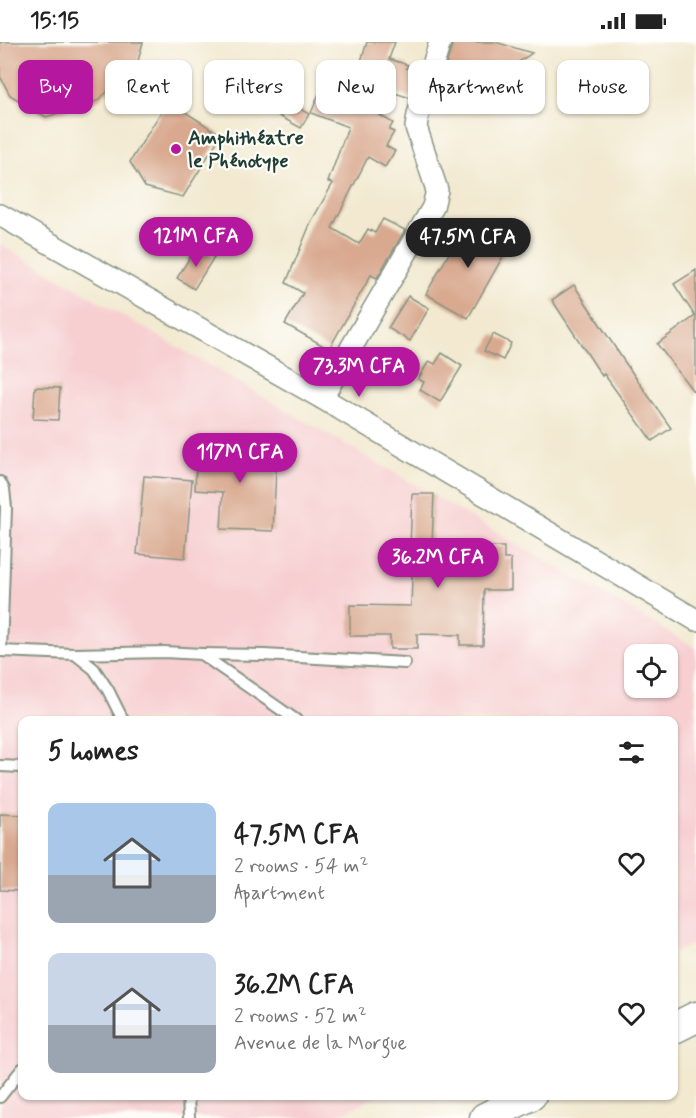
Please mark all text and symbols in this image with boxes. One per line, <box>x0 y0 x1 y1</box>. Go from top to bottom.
text: 15:15 <box>30 7 79 35</box>
chip: Buy <box>18 60 93 114</box>
chip: Rent <box>105 60 192 114</box>
chip: Filters <box>204 60 304 114</box>
chip: New <box>316 60 396 114</box>
chip: Apartment <box>408 60 545 114</box>
chip: House <box>557 60 649 114</box>
place label: Amphithéatre le Phénotype <box>188 125 304 175</box>
marker: Amphithéatre le Phénotype <box>169 142 183 156</box>
pin: 121M CFA <box>134 217 258 268</box>
pin: 47.5M CFA <box>399 218 537 269</box>
text: 121M CFA <box>153 223 239 250</box>
text: 47.5M CFA <box>420 224 516 251</box>
pin: 73.3M CFA <box>290 347 428 398</box>
text: 73.3M CFA <box>313 353 405 380</box>
pin: 117M CFA <box>178 433 302 484</box>
text: 117M CFA <box>196 439 284 466</box>
pin: 36.2M CFA <box>369 538 507 589</box>
text: 36.2M CFA <box>392 544 484 571</box>
map controls <box>624 644 678 698</box>
button: locate <box>624 644 678 698</box>
text: 5 homes <box>48 735 139 769</box>
icon: filters <box>615 736 648 769</box>
text: 47.5M CFA <box>234 819 360 853</box>
icon: home <box>96 827 168 899</box>
icon: heart <box>615 847 648 880</box>
text: 2 rooms · 54 m² <box>234 853 368 880</box>
text: Apartment <box>234 880 325 907</box>
text: 36.2M CFA <box>234 969 355 1003</box>
icon: home <box>96 977 168 1049</box>
icon: heart <box>615 997 648 1030</box>
text: 2 rooms · 52 m² <box>234 1003 367 1030</box>
text: Avenue de la Morgue <box>234 1030 407 1057</box>

